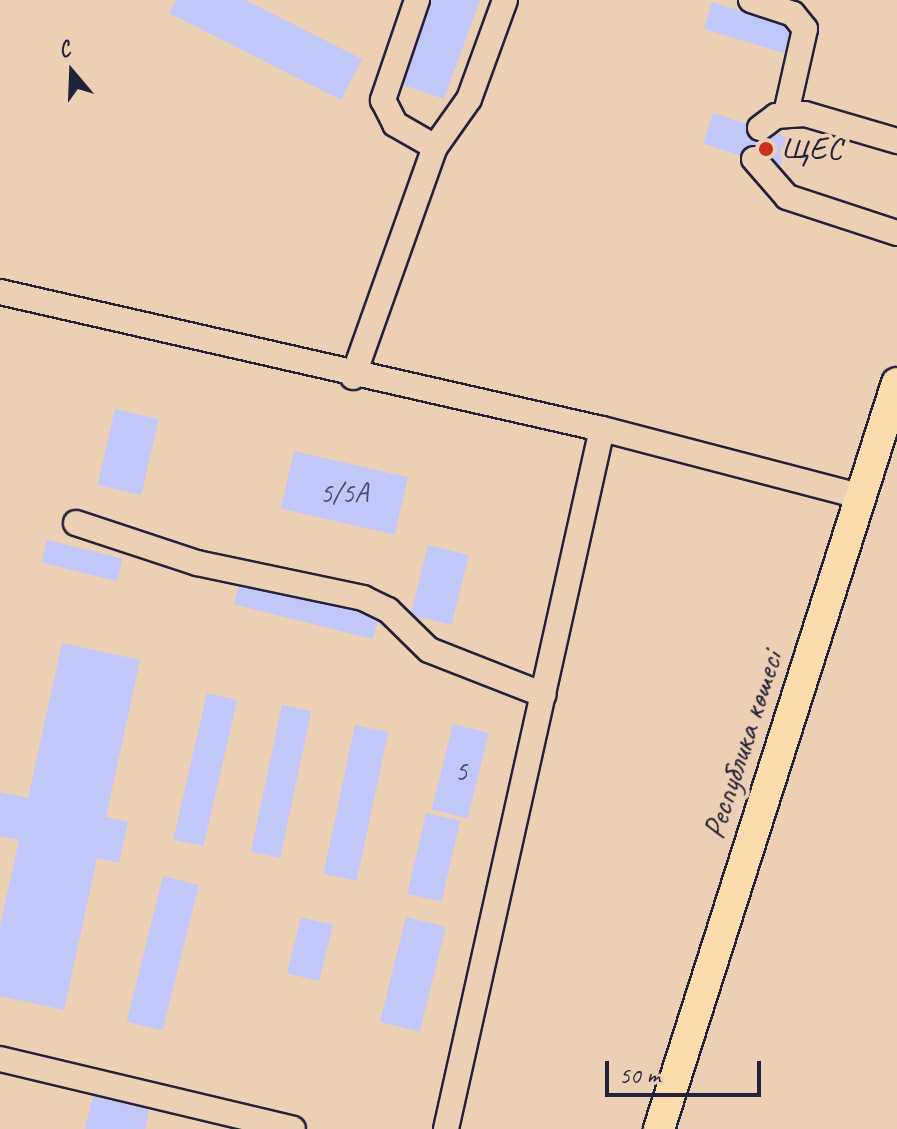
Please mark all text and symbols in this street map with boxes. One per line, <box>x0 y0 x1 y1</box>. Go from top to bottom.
north arrow <box>32 32 112 112</box>
text: С <box>55 34 74 64</box>
place label: ЩЕС <box>782 130 842 168</box>
marker: ЩЕС <box>757 140 775 158</box>
house number: 5/5А <box>320 476 368 510</box>
street label: Республика көшесі <box>695 646 791 844</box>
house number: 5 <box>455 754 467 788</box>
scale bar <box>609 1045 765 1095</box>
text: 50 m <box>619 1060 660 1090</box>

